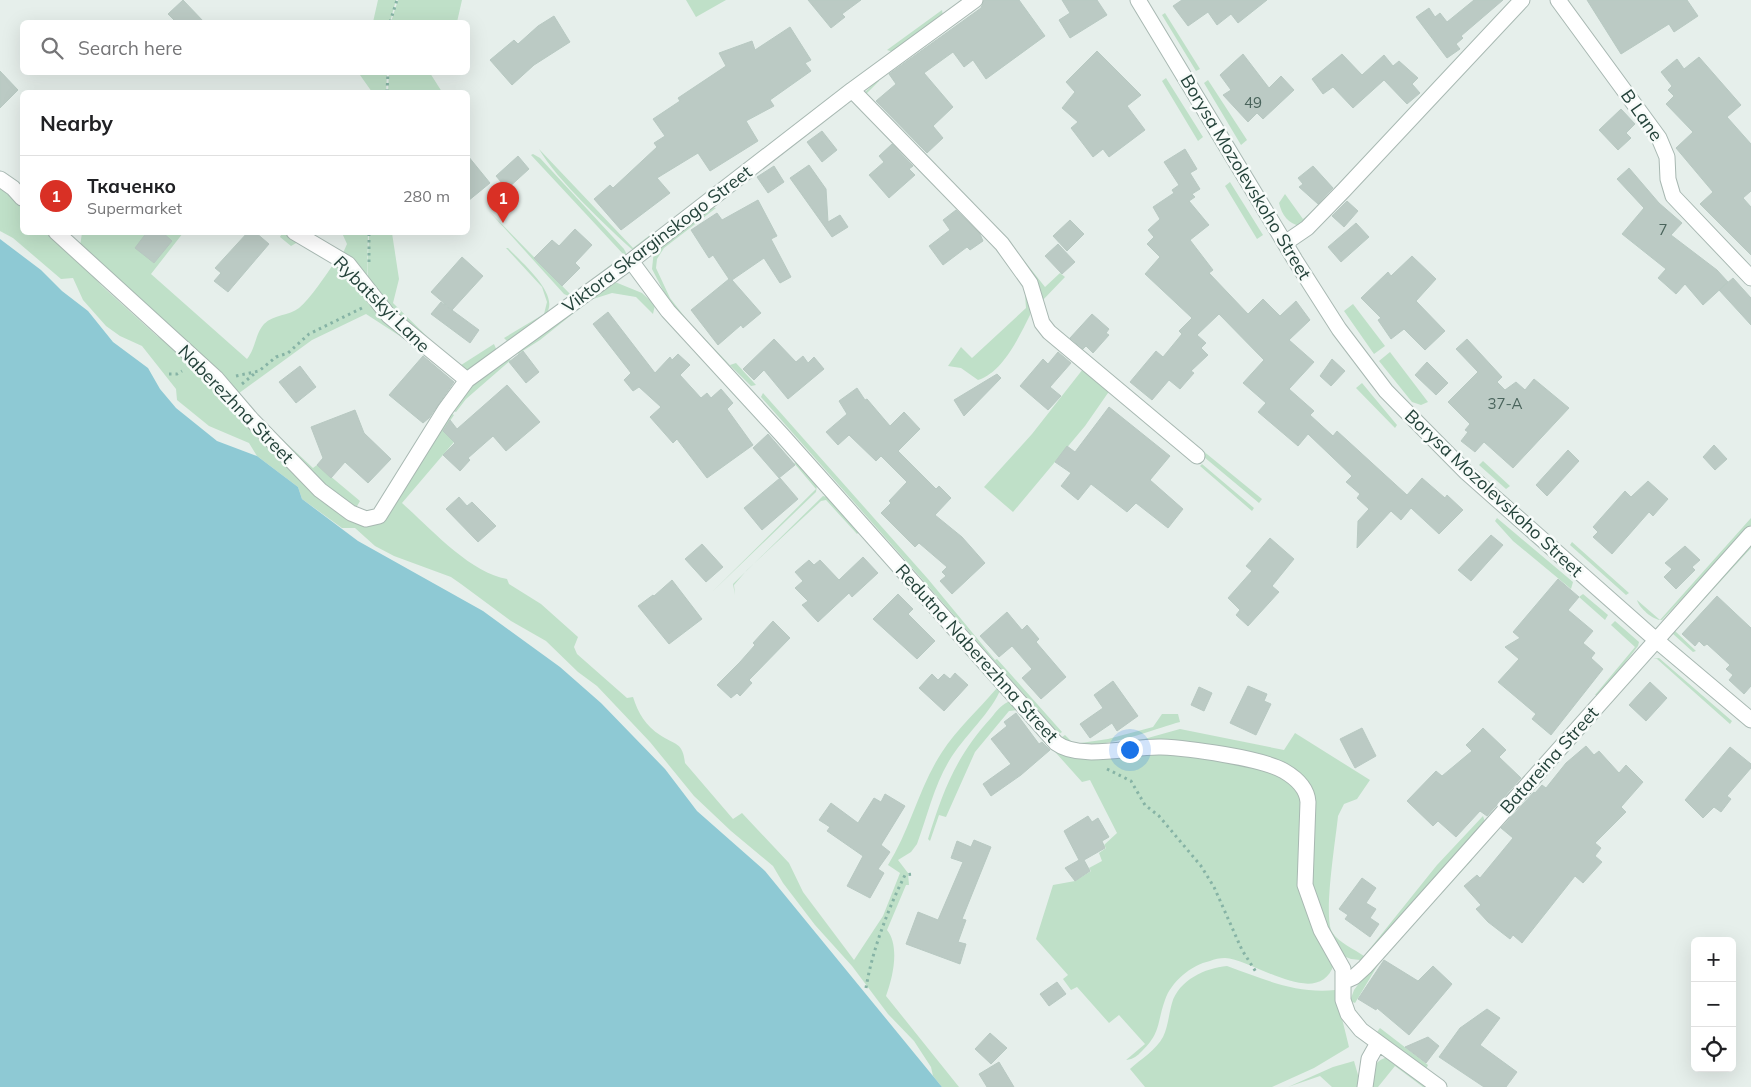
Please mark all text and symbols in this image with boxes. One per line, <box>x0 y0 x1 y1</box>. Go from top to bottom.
search box <box>20 20 470 75</box>
icon: search <box>38 34 66 62</box>
text: Search here <box>78 36 182 60</box>
street label: Borysa Mozolevskoho Street <box>1176 70 1316 284</box>
street label: B Lane <box>1616 85 1668 145</box>
house number: 49 <box>1244 93 1262 112</box>
text: Nearby <box>40 110 113 136</box>
street label: Viktora Skarginskogo Street <box>558 160 756 318</box>
text: Ткаченко <box>87 174 176 198</box>
pin: 1 <box>487 182 519 223</box>
text: 1 <box>51 186 61 206</box>
text: 280 m <box>403 186 450 206</box>
text: Supermarket <box>87 198 182 218</box>
house number: 7 <box>1658 220 1668 239</box>
street label: Rybatskyi Lane <box>329 251 435 357</box>
street label: Naberezhna Street <box>173 340 299 468</box>
house number: 37-А <box>1487 394 1523 413</box>
street label: Borysa Mozolevskoho Street <box>1400 404 1588 582</box>
street label: Redutna Naberezhna Street <box>891 559 1063 747</box>
street label: Batareina Street <box>1495 702 1603 818</box>
your location <box>1117 737 1143 763</box>
map controls <box>1691 937 1736 1072</box>
button: + <box>1691 937 1736 982</box>
button: − <box>1691 982 1736 1027</box>
button: locate <box>1691 1027 1736 1072</box>

